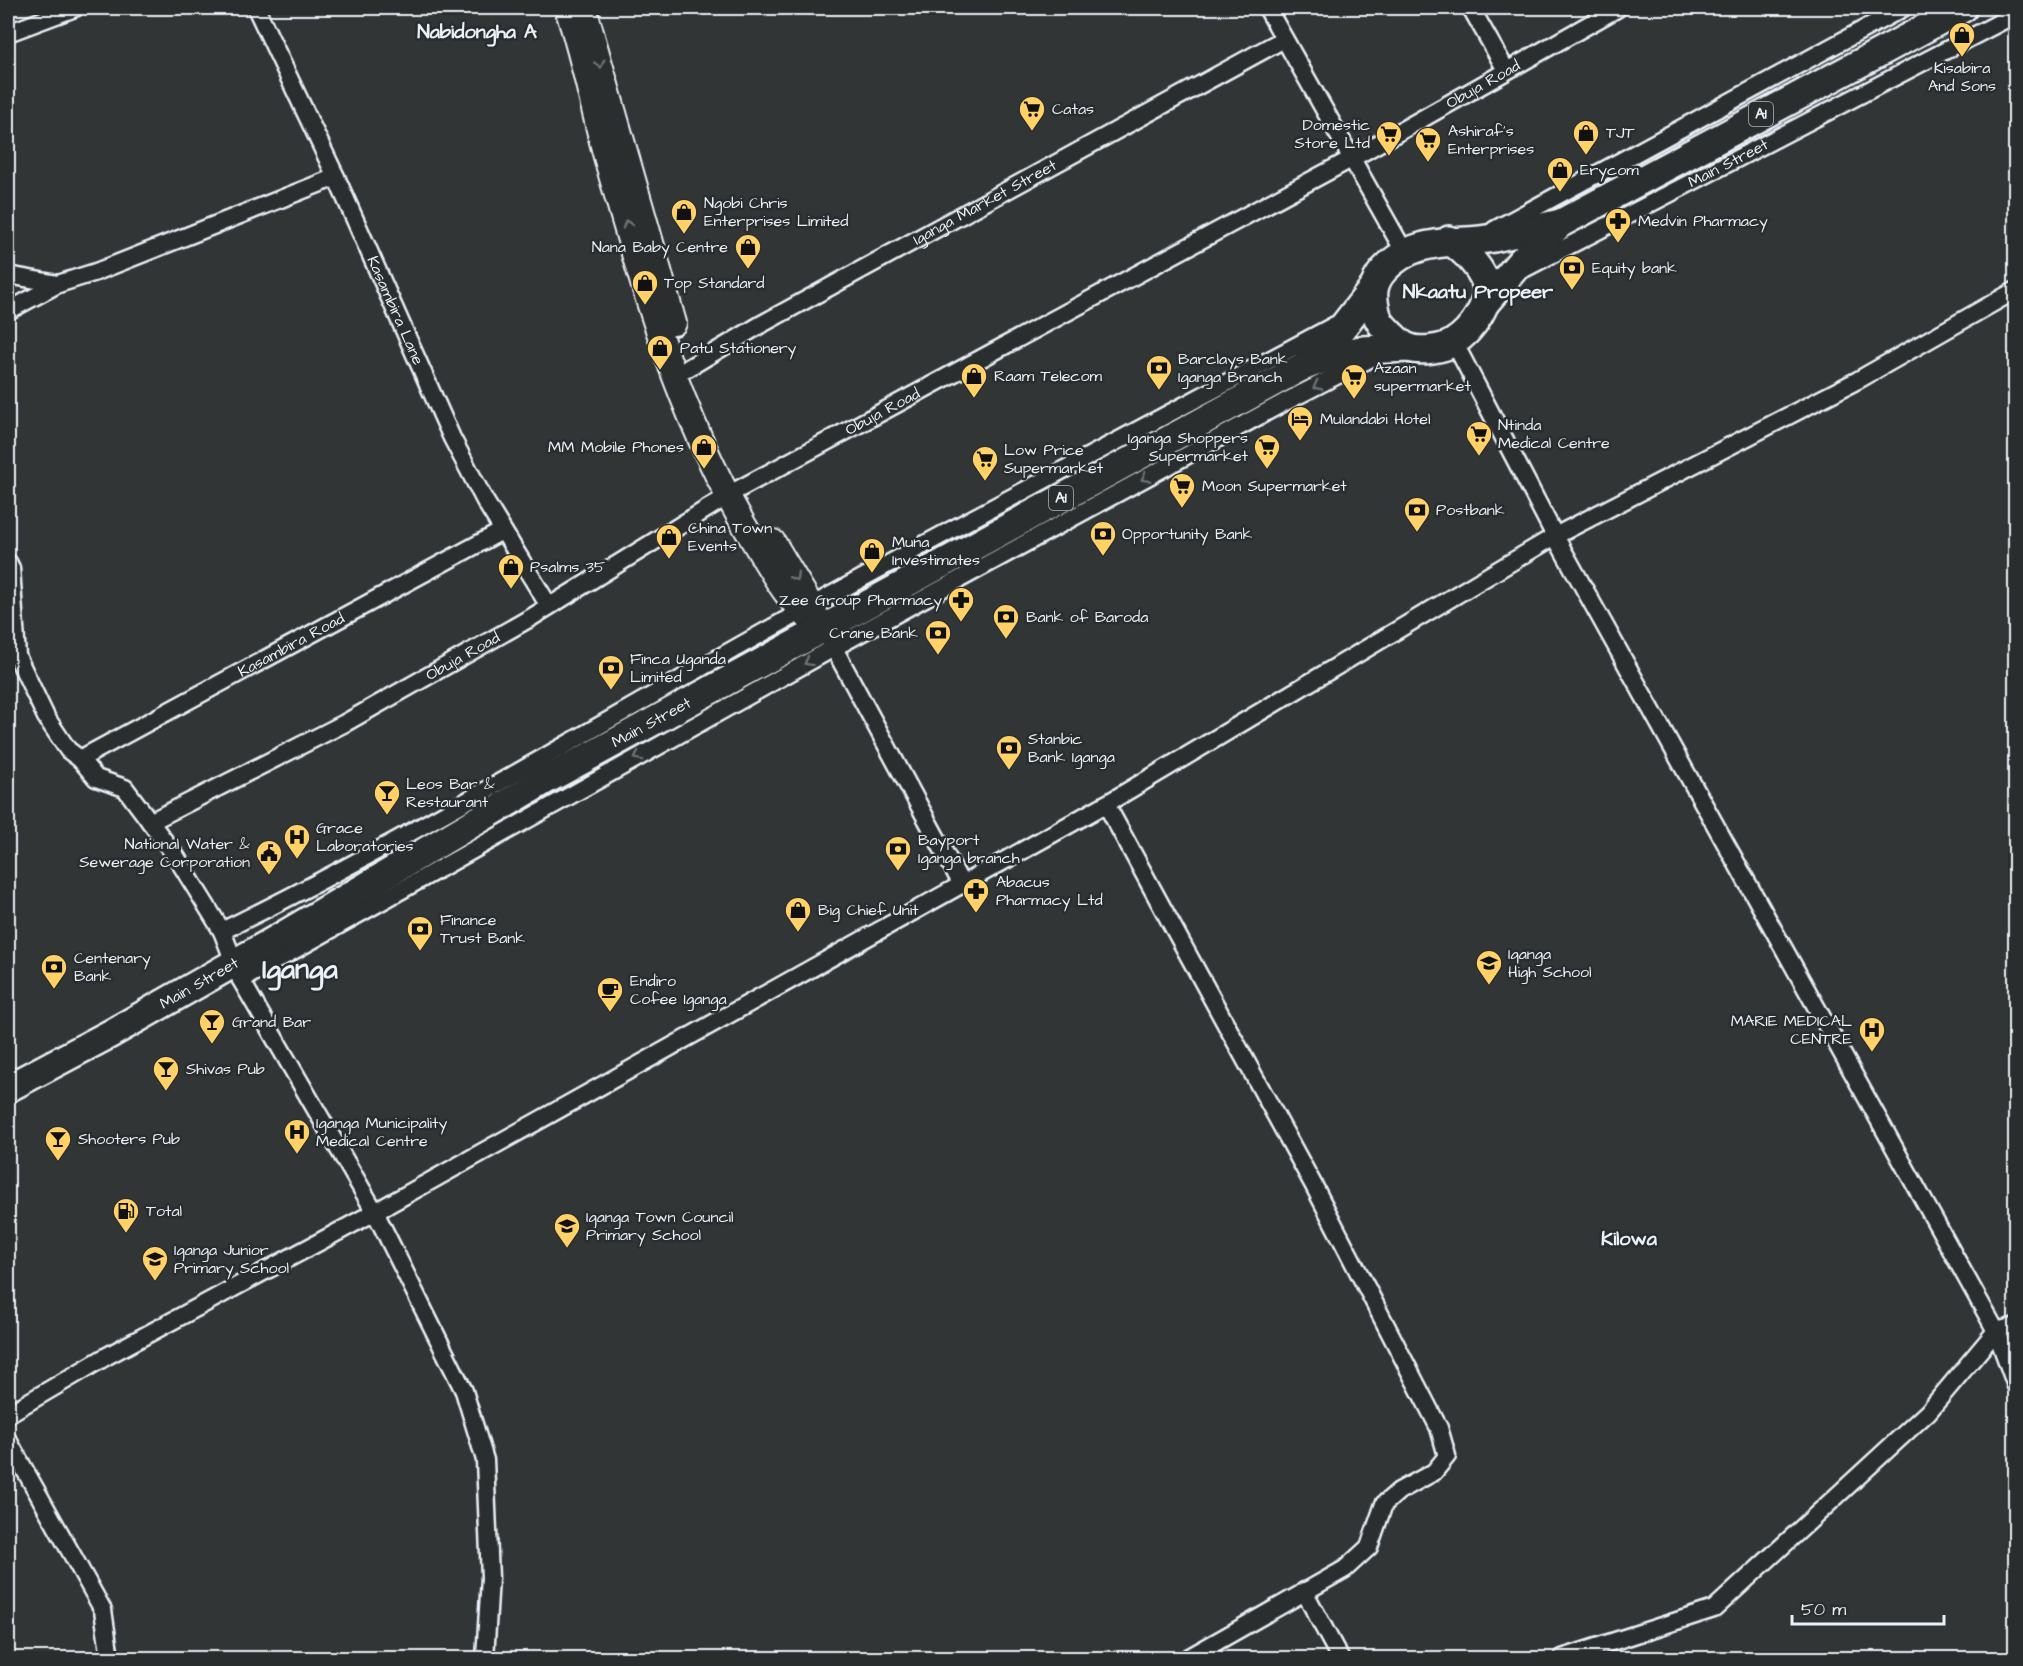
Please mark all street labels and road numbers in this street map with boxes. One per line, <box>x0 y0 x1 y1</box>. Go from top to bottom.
street label: Obuja Road <box>1442 55 1524 114</box>
road number: A1 <box>1749 102 1773 126</box>
street label: Main Street <box>1684 133 1773 193</box>
street label: Iganga Market Street <box>909 154 1061 250</box>
street label: Kasambira Lane <box>361 252 429 369</box>
street label: Obuja Road <box>841 383 924 441</box>
road number: A1 <box>1049 486 1073 510</box>
street label: Kasambira Road <box>234 607 348 683</box>
street label: Obuja Road <box>422 626 504 686</box>
street label: Main Street <box>608 692 695 753</box>
street label: Main Street <box>156 952 243 1014</box>

